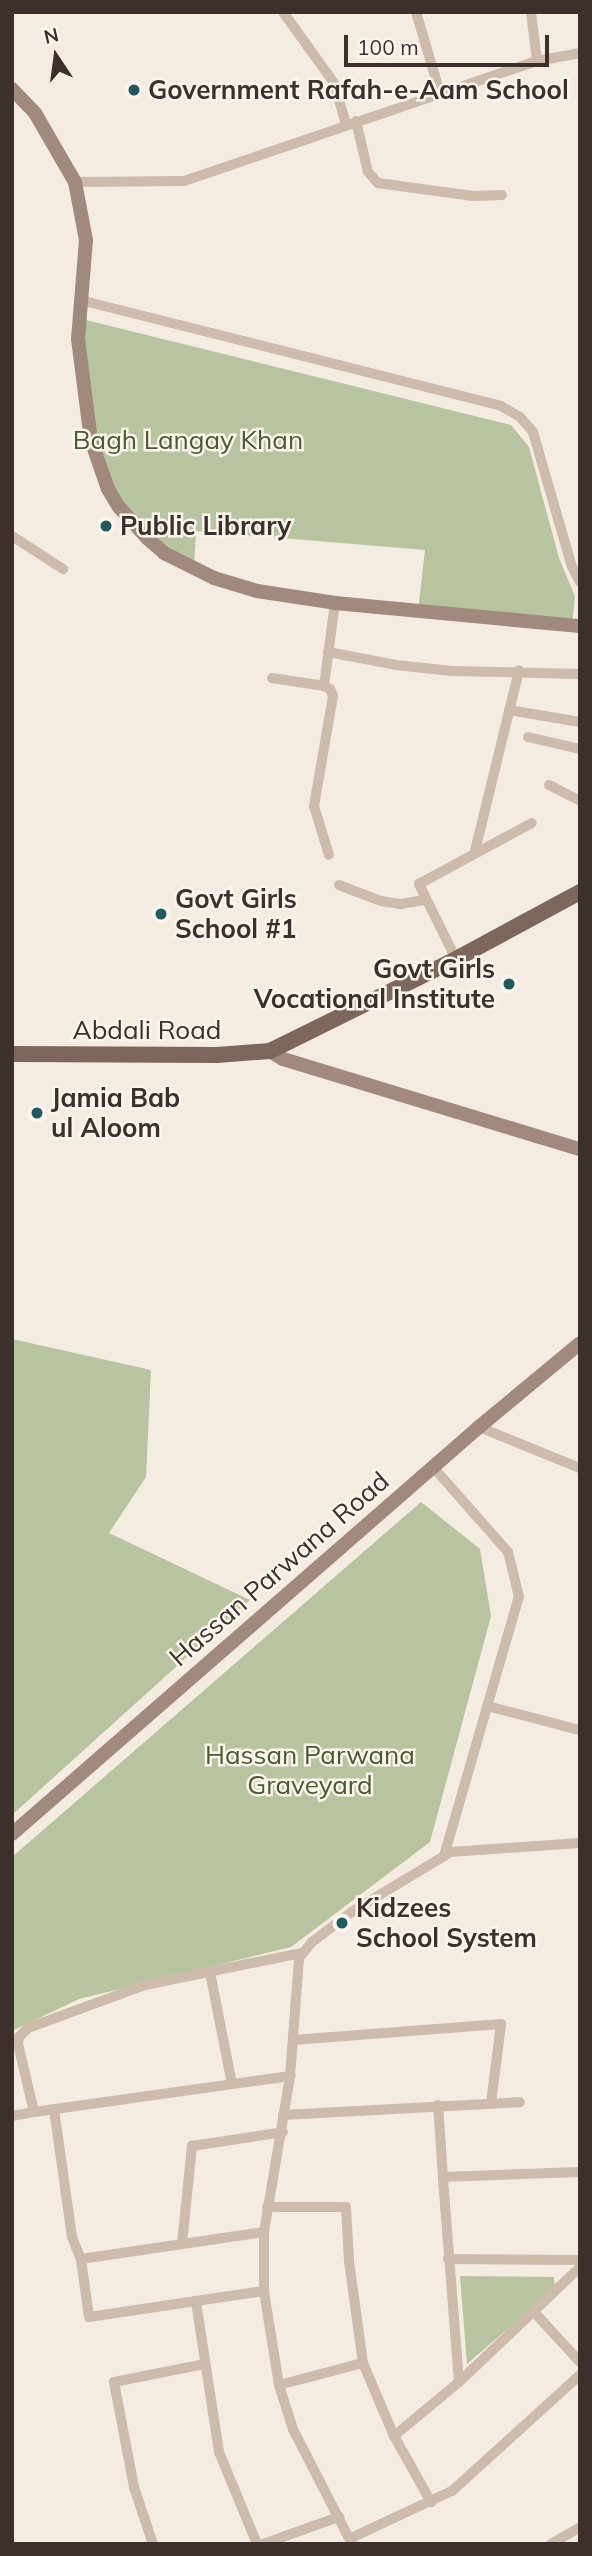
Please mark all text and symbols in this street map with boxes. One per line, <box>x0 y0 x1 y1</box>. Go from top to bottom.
north arrow <box>21 21 91 91</box>
scale bar <box>347 21 552 65</box>
text: N <box>42 22 61 49</box>
text: 100 m <box>357 34 419 60</box>
place label: Government Rafah-e-Aam School <box>148 74 569 106</box>
marker: Government Rafah-e-Aam School <box>126 82 142 98</box>
park label: Bagh Langay Khan <box>73 424 303 456</box>
place label: Public Library <box>120 510 291 542</box>
marker: Public Library <box>98 518 114 534</box>
place label: Govt Girls School #1 <box>175 883 297 944</box>
marker: Govt Girls School #1 <box>153 906 169 922</box>
place label: Govt Girls Vocational Institute <box>254 953 495 1014</box>
marker: Govt Girls Vocational Institute <box>501 976 517 992</box>
street label: Abdali Road <box>73 1014 221 1046</box>
place label: Jamia Bab ul Aloom <box>51 1082 180 1144</box>
marker: Jamia Bab ul Aloom <box>29 1105 45 1121</box>
street label: Hassan Parwana Road <box>163 1465 395 1673</box>
park label: Hassan Parwana Graveyard <box>205 1739 415 1800</box>
place label: Kidzees School System <box>356 1892 537 1954</box>
marker: Kidzees School System <box>334 1915 350 1931</box>

